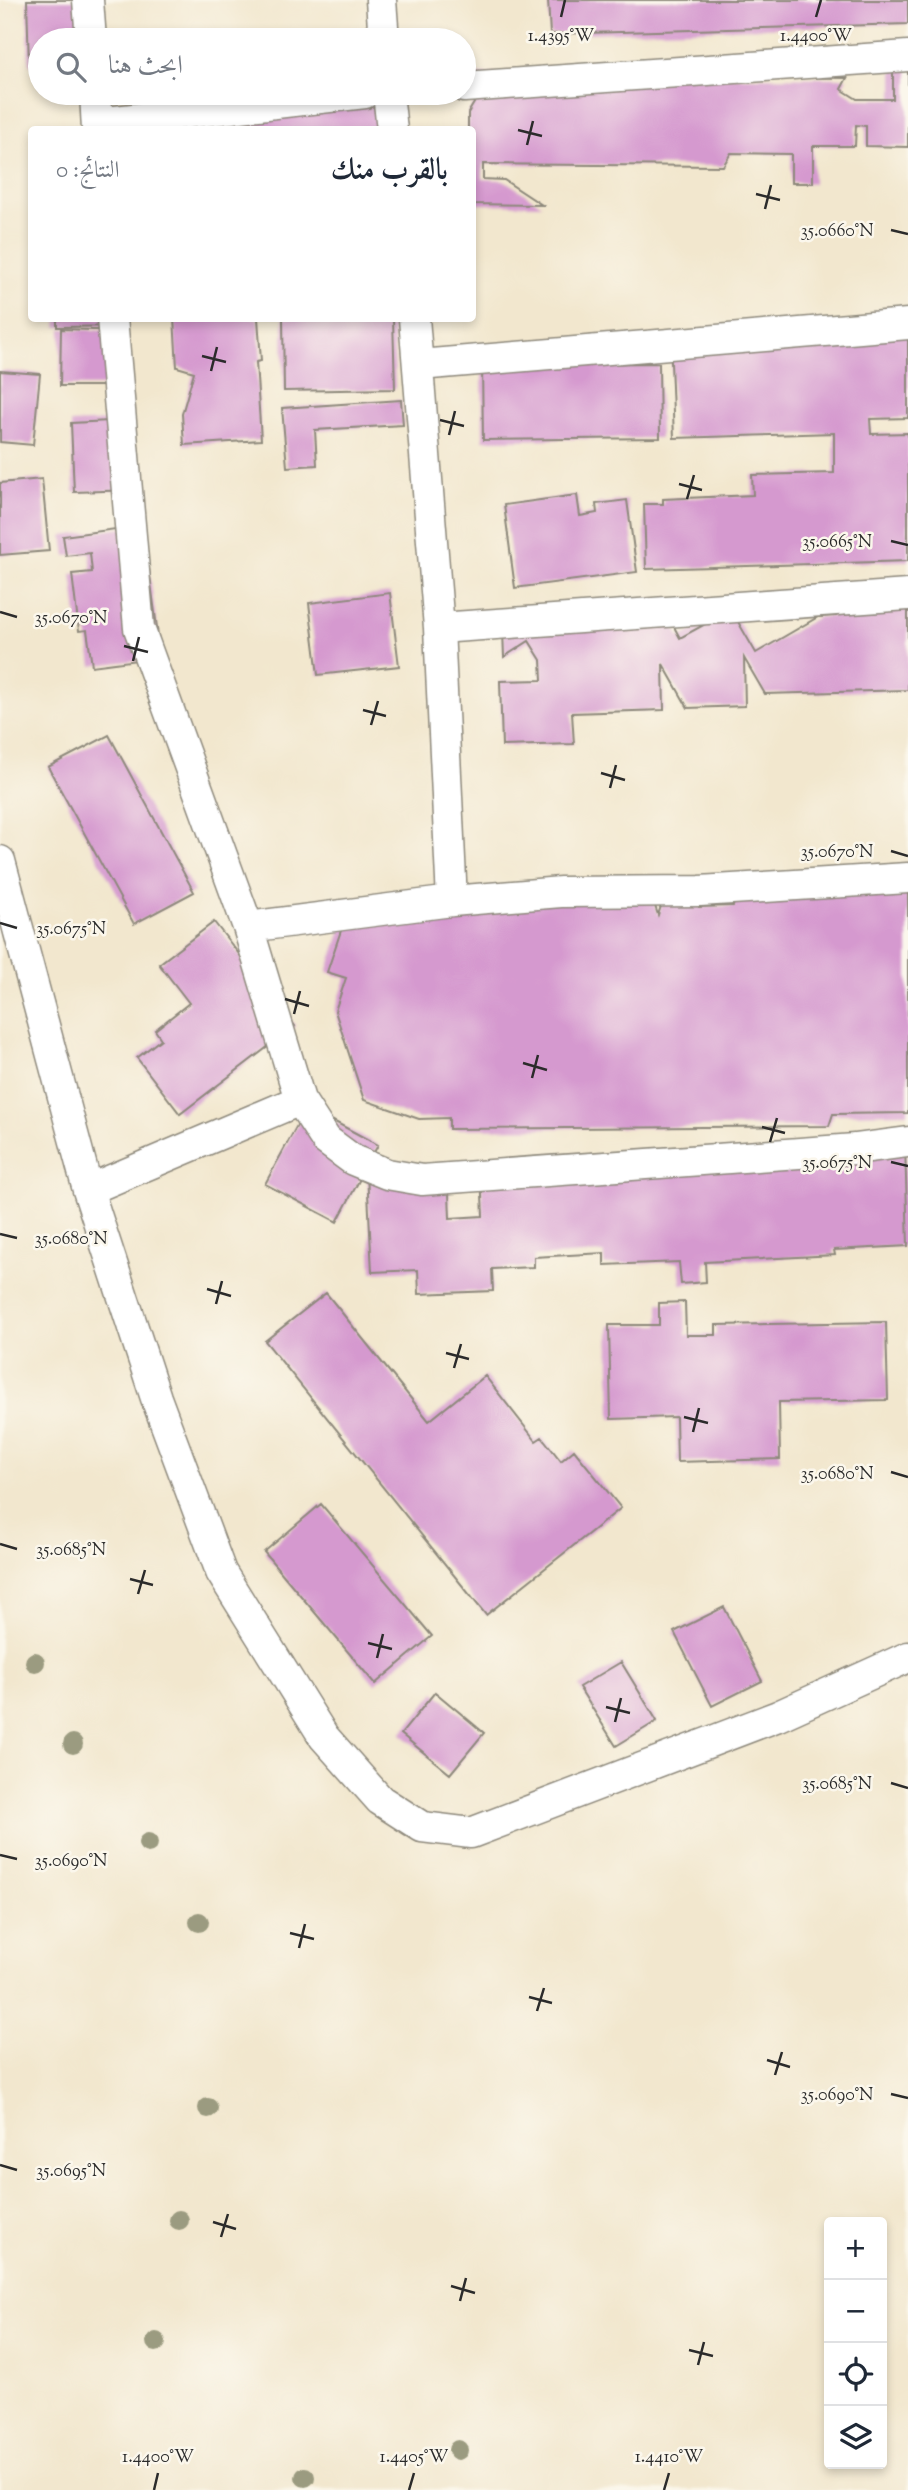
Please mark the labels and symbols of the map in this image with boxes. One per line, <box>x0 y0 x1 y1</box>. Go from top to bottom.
text: 1.4395°W <box>528 24 594 50</box>
text: 1.4400°W <box>780 24 852 50</box>
text: 35.0660°N <box>800 219 874 245</box>
text: 35.0665°N <box>802 530 872 556</box>
text: 35.0670°N <box>35 606 107 632</box>
text: 35.0670°N <box>801 840 873 866</box>
text: 35.0675°N <box>36 917 106 943</box>
text: 35.0675°N <box>802 1151 872 1177</box>
text: 35.0680°N <box>34 1227 108 1253</box>
text: 35.0680°N <box>800 1462 874 1488</box>
text: 35.0685°N <box>36 1538 106 1564</box>
text: 35.0685°N <box>802 1772 872 1798</box>
text: 35.0690°N <box>35 1849 107 1875</box>
text: 35.0690°N <box>801 2083 873 2109</box>
text: 35.0695°N <box>36 2159 106 2185</box>
text: 1.4400°W <box>122 2445 194 2471</box>
text: 1.4405°W <box>380 2445 448 2471</box>
text: 1.4410°W <box>635 2445 703 2471</box>

